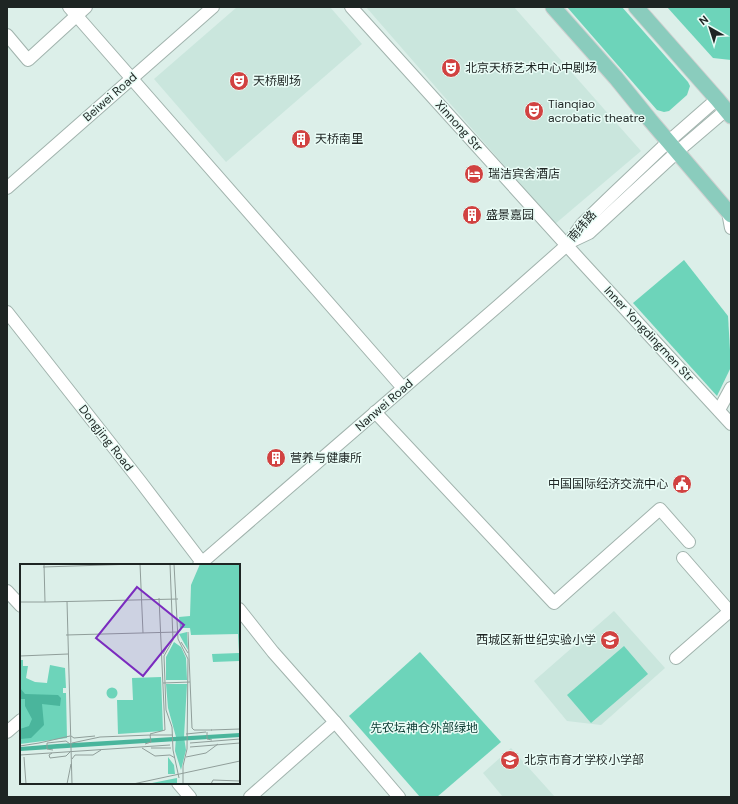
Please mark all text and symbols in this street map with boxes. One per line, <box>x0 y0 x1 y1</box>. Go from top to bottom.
north arrow <box>690 8 730 48</box>
text: N <box>696 12 711 28</box>
theatre icon: 北京天桥艺术中心中剧场 <box>440 57 462 79</box>
place label: 北京天桥艺术中心中剧场 <box>465 60 597 76</box>
street label: Beiwei Road <box>80 69 140 125</box>
theatre icon: 天桥剧场 <box>228 70 250 92</box>
place label: 天桥剧场 <box>253 73 301 89</box>
place label: Tianqiao acrobatic theatre <box>548 96 645 126</box>
street label: Xinnong Str <box>432 97 487 156</box>
theatre icon: Tianqiao acrobatic theatre <box>523 100 545 122</box>
building icon: 天桥南里 <box>290 128 312 150</box>
place label: 天桥南里 <box>315 131 363 147</box>
hotel icon: 瑞洁宾舍酒店 <box>463 163 485 185</box>
place label: 瑞洁宾舍酒店 <box>488 166 560 182</box>
building icon: 盛景嘉园 <box>461 204 483 226</box>
place label: 盛景嘉园 <box>486 207 534 223</box>
street label: 南纬路 <box>564 207 600 245</box>
street label: Inner Yongdingmen Str <box>600 283 698 386</box>
street label: Nanwei Road <box>352 376 416 434</box>
street label: Dongjing Road <box>75 402 137 474</box>
building icon: 营养与健康所 <box>265 447 287 469</box>
place label: 营养与健康所 <box>290 450 362 466</box>
public building icon: 中国国际经济交流中心 <box>671 473 693 495</box>
place label: 中国国际经济交流中心 <box>548 476 668 492</box>
inset map <box>20 564 240 784</box>
school or university icon: 西城区新世纪实验小学 <box>599 629 621 651</box>
place label: 西城区新世纪实验小学 <box>476 632 596 648</box>
park label: 先农坛神仓外部绿地 <box>370 720 478 736</box>
school or university icon: 北京市育才学校小学部 <box>499 749 521 771</box>
place label: 北京市育才学校小学部 <box>524 752 644 768</box>

